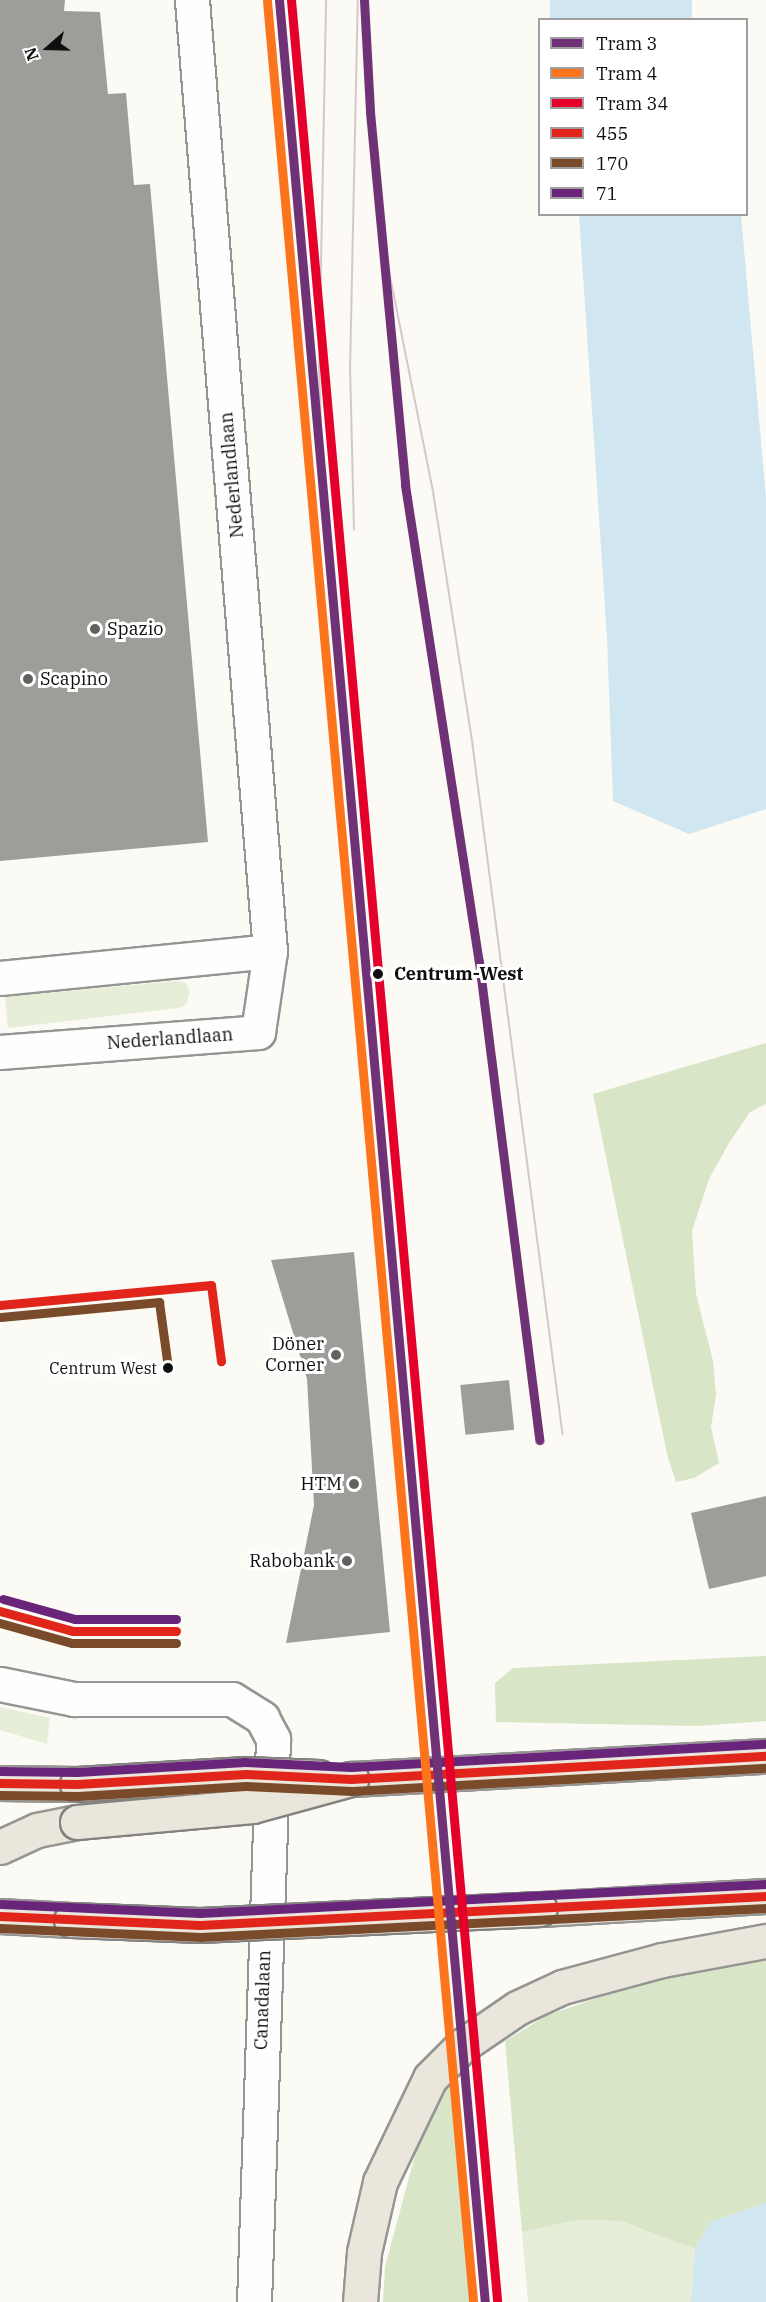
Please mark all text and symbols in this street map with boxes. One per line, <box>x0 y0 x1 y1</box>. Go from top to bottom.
north arrow <box>18 18 78 78</box>
legend <box>538 18 748 216</box>
text: Tram 3 <box>596 32 657 55</box>
text: N <box>20 45 43 64</box>
text: Tram 4 <box>596 62 657 85</box>
text: Tram 34 <box>596 92 668 115</box>
text: 455 <box>596 122 628 145</box>
text: 170 <box>596 152 628 175</box>
text: 71 <box>596 182 618 205</box>
street label: Nederlandlaan <box>216 411 248 539</box>
place label: Spazio <box>107 618 164 640</box>
marker: Spazio <box>88 622 102 636</box>
place label: Scapino <box>40 668 108 690</box>
marker: Scapino <box>21 672 35 686</box>
marker: Centrum-West <box>367 963 389 985</box>
place label: Centrum-West <box>394 963 523 985</box>
street label: Nederlandlaan <box>106 1024 234 1054</box>
place label: Döner Corner <box>265 1334 324 1376</box>
marker: Döner Corner <box>329 1348 343 1362</box>
place label: Centrum West <box>49 1358 157 1378</box>
marker: Centrum West <box>162 1362 174 1374</box>
place label: HTM <box>300 1473 342 1495</box>
marker: HTM <box>347 1477 361 1491</box>
place label: Rabobank <box>249 1550 335 1572</box>
marker: Rabobank <box>340 1554 354 1568</box>
street label: Canadalaan <box>250 1950 276 2050</box>

